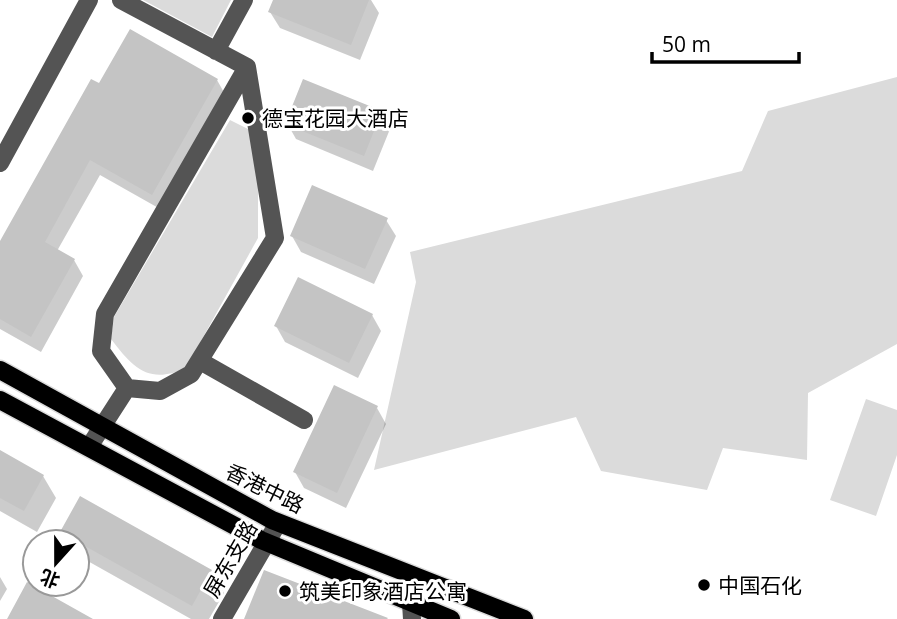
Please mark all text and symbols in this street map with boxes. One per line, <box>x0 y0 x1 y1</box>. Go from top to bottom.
scale bar <box>652 21 799 65</box>
text: 50 m <box>662 30 711 58</box>
place label: 德宝花园大酒店 <box>262 104 409 132</box>
marker: 德宝花园大酒店 <box>240 110 256 126</box>
street label: 香港中路 <box>221 457 309 519</box>
street label: 屏东支路 <box>197 516 263 602</box>
north arrow <box>21 528 91 598</box>
text: 北 <box>36 563 63 594</box>
place label: 中国石化 <box>718 571 802 599</box>
place label: 筑美印象酒店公寓 <box>299 577 467 605</box>
marker: 中国石化 <box>696 577 712 593</box>
marker: 筑美印象酒店公寓 <box>277 583 293 599</box>

